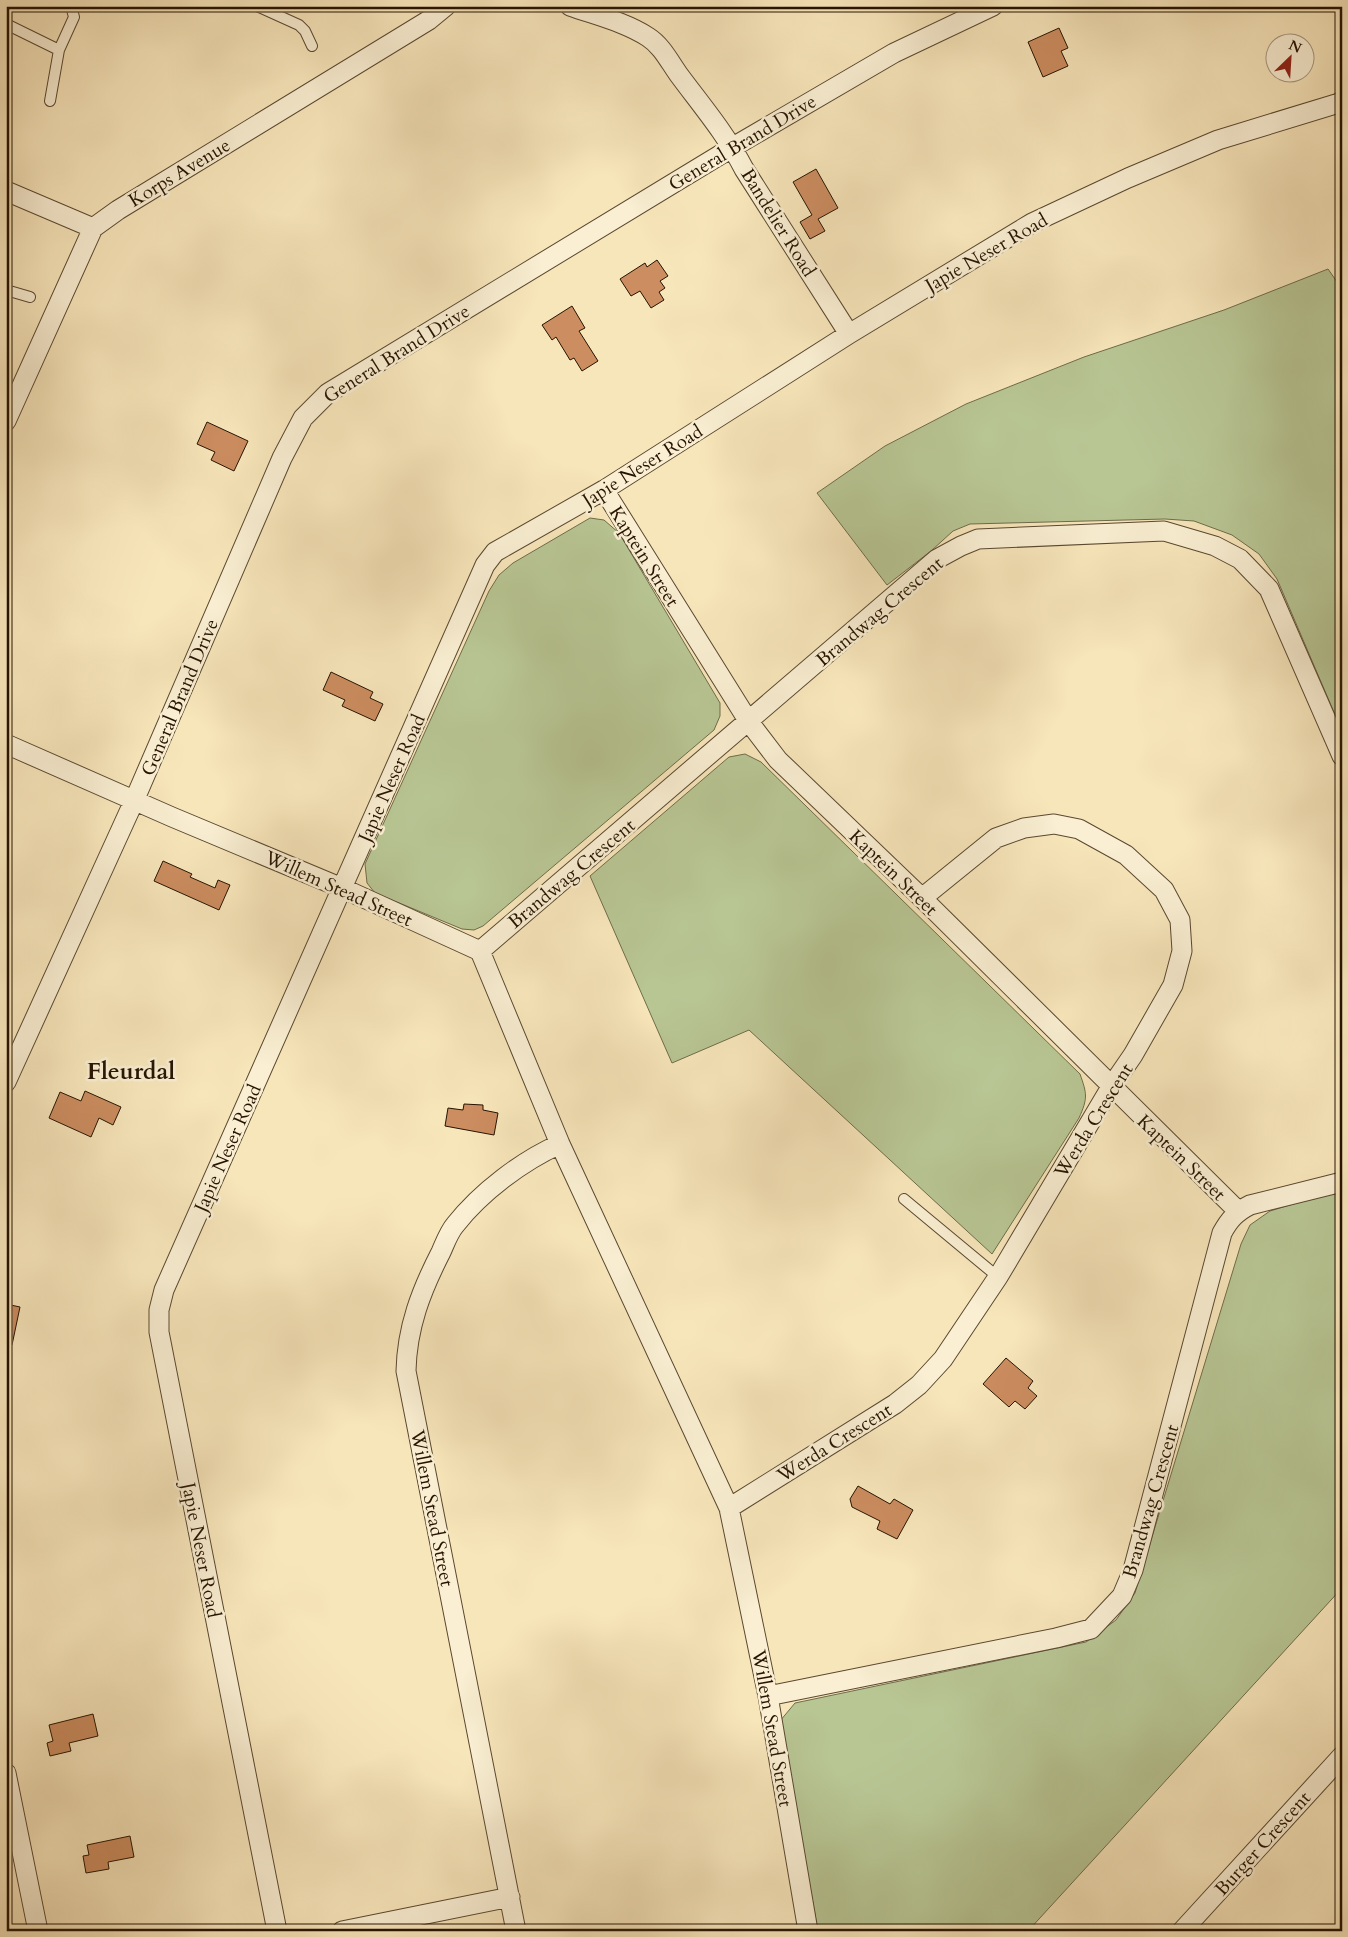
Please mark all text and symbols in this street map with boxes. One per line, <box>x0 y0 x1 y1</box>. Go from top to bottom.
north arrow <box>1266 32 1316 82</box>
text: N <box>1286 35 1305 58</box>
street label: General Brand Drive <box>664 88 821 197</box>
street label: Korps Avenue <box>124 132 235 213</box>
street label: Bandelier Road <box>734 163 822 282</box>
street label: Japie Neser Road <box>918 207 1053 300</box>
street label: General Brand Drive <box>318 298 475 409</box>
street label: Japie Neser Road <box>575 418 708 515</box>
street label: Kaptein Street <box>603 501 685 612</box>
street label: Brandwag Crescent <box>810 551 949 673</box>
street label: General Brand Drive <box>135 615 225 780</box>
street label: Japie Neser Road <box>351 710 432 849</box>
street label: Brandwag Crescent <box>502 813 641 935</box>
street label: Kaptein Street <box>843 824 943 922</box>
street label: Willem Stead Street <box>260 844 417 933</box>
district label: Fleurdal <box>87 1055 175 1088</box>
street label: Werda Crescent <box>1048 1058 1139 1184</box>
street label: Japie Neser Road <box>187 1080 268 1219</box>
street label: Kaptein Street <box>1131 1109 1231 1207</box>
street label: Werda Crescent <box>771 1397 897 1489</box>
street label: Brandwag Crescent <box>1117 1421 1185 1581</box>
street label: Willem Stead Street <box>404 1427 460 1589</box>
street label: Japie Neser Road <box>175 1477 227 1620</box>
street label: Willem Stead Street <box>745 1647 799 1809</box>
street label: Burger Crescent <box>1209 1786 1317 1901</box>

